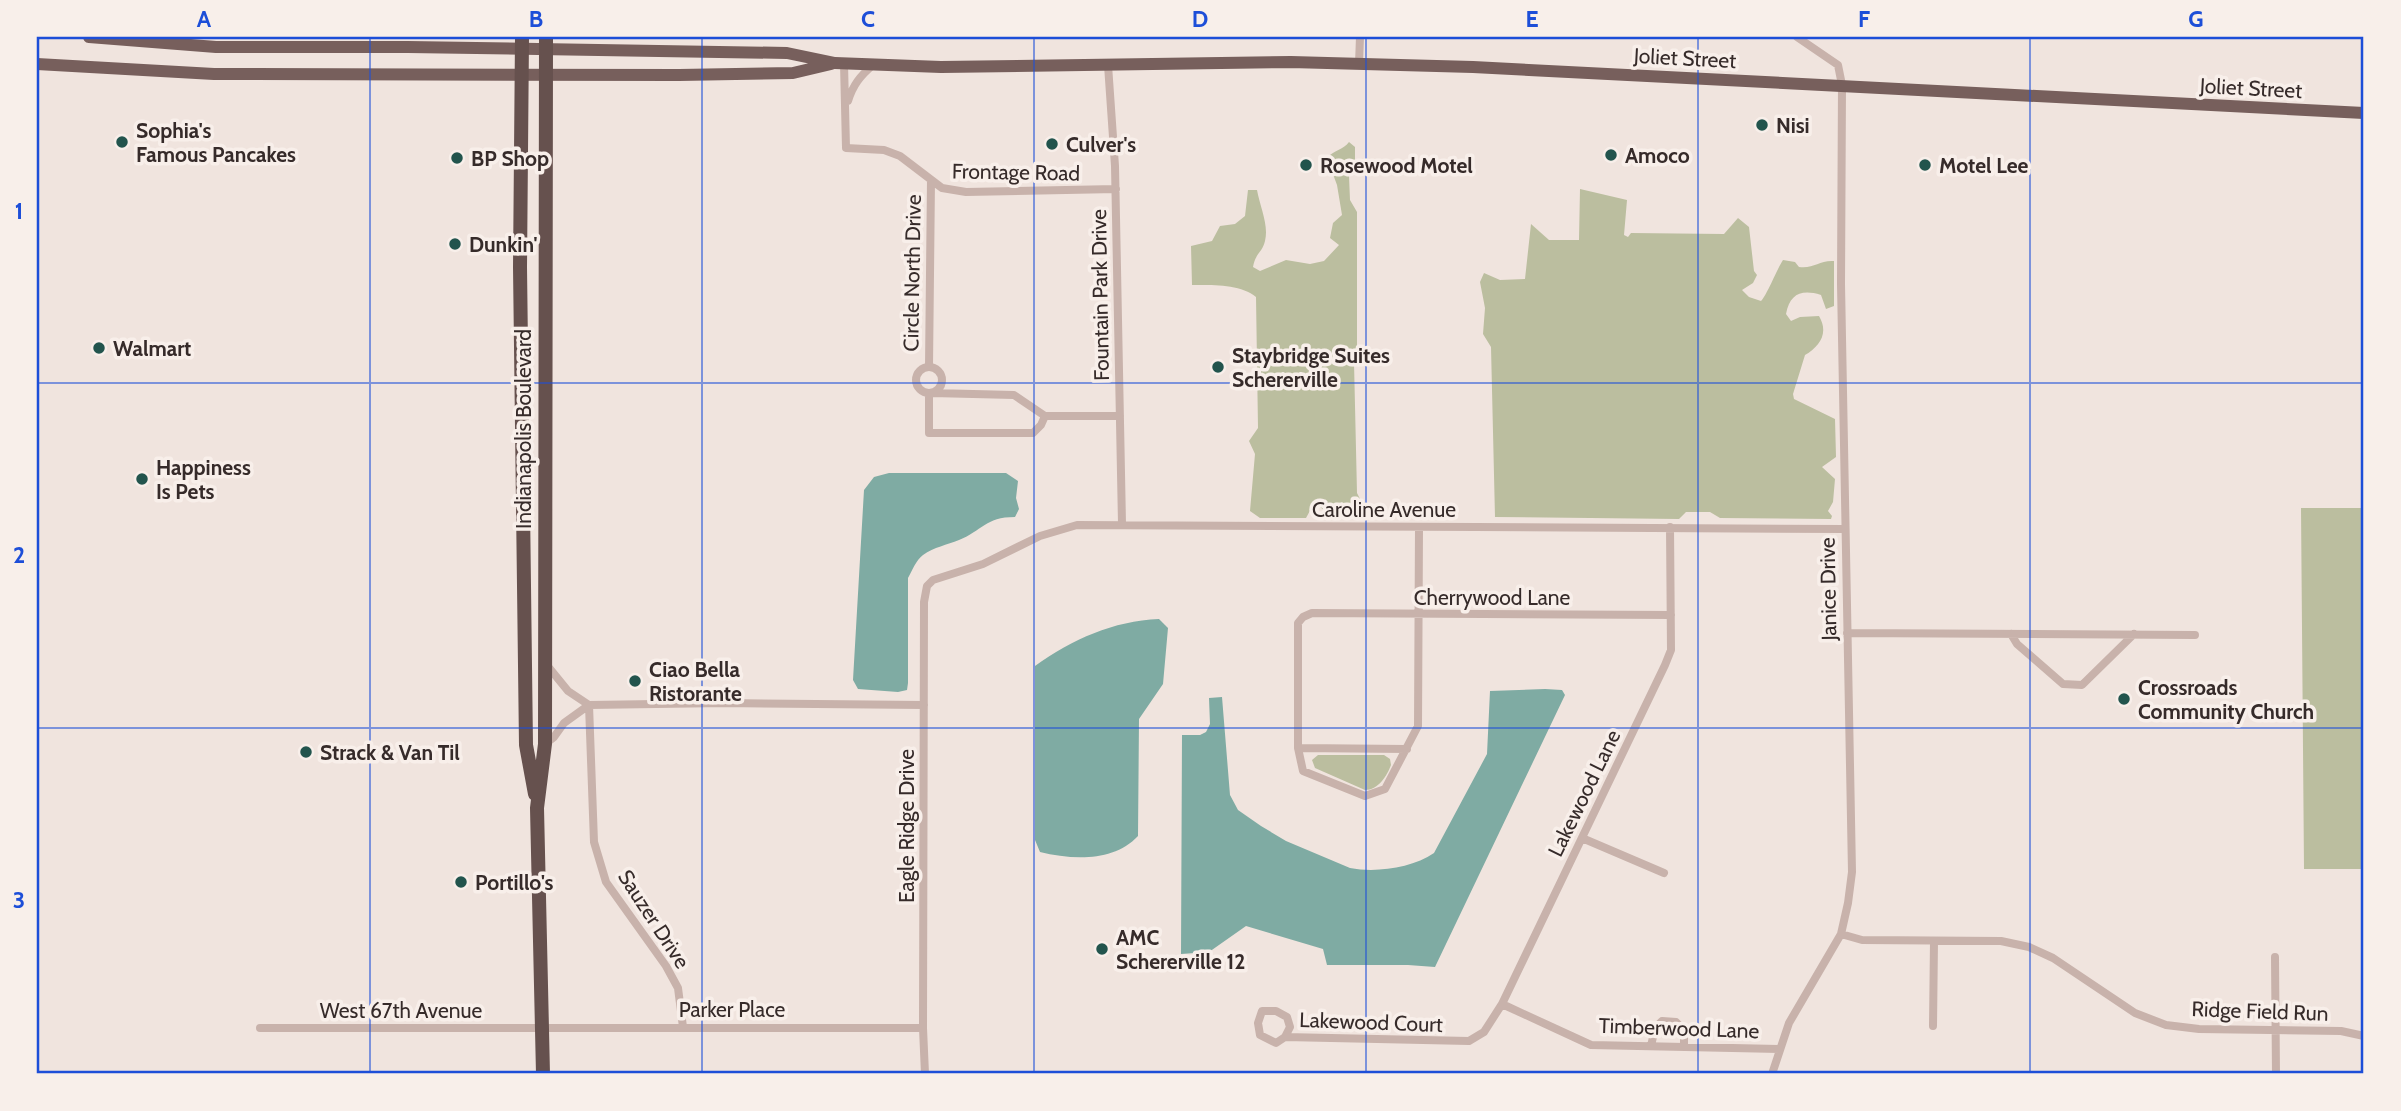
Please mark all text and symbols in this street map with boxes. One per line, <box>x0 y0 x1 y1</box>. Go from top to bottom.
text: A <box>197 5 212 33</box>
text: B <box>529 5 543 33</box>
text: C <box>861 5 875 33</box>
text: D <box>1192 5 1208 33</box>
text: E <box>1525 5 1539 33</box>
text: F <box>1858 5 1870 33</box>
text: G <box>2188 5 2204 33</box>
street label: Joliet Street <box>1632 43 1737 73</box>
street label: Joliet Street <box>2198 73 2303 103</box>
place label: Nisi <box>1776 113 1810 138</box>
marker: Nisi <box>1754 117 1770 133</box>
place label: Sophia's Famous Pancakes <box>136 118 296 167</box>
place label: Culver's <box>1066 132 1136 157</box>
marker: Sophia's Famous Pancakes <box>114 134 130 150</box>
marker: Culver's <box>1044 136 1060 152</box>
place label: Amoco <box>1625 143 1690 168</box>
place label: BP Shop <box>471 146 549 171</box>
marker: Amoco <box>1603 147 1619 163</box>
marker: BP Shop <box>449 150 465 166</box>
place label: Rosewood Motel <box>1320 153 1473 178</box>
place label: Motel Lee <box>1939 153 2029 178</box>
marker: Rosewood Motel <box>1298 157 1314 173</box>
marker: Motel Lee <box>1917 157 1933 173</box>
street label: Frontage Road <box>952 158 1080 186</box>
street label: Circle North Drive <box>898 194 926 352</box>
text: 1 <box>15 197 23 225</box>
street label: Fountain Park Drive <box>1086 209 1114 381</box>
place label: Dunkin' <box>469 232 538 257</box>
marker: Dunkin' <box>447 236 463 252</box>
street label: Indianapolis Boulevard <box>511 329 536 529</box>
place label: Walmart <box>113 336 191 361</box>
marker: Walmart <box>91 340 107 356</box>
place label: Staybridge Suites Schererville <box>1232 343 1390 392</box>
marker: Staybridge Suites Schererville <box>1210 359 1226 375</box>
place label: Happiness Is Pets <box>156 455 251 504</box>
marker: Happiness Is Pets <box>134 471 150 487</box>
street label: Caroline Avenue <box>1312 497 1456 522</box>
street label: Janice Drive <box>1815 537 1841 642</box>
text: 2 <box>13 541 25 569</box>
street label: Cherrywood Lane <box>1414 585 1571 610</box>
place label: Ciao Bella Ristorante <box>649 657 742 706</box>
marker: Ciao Bella Ristorante <box>627 673 643 689</box>
place label: Crossroads Community Church <box>2138 675 2314 724</box>
marker: Crossroads Community Church <box>2116 691 2132 707</box>
street label: Lakewood Lane <box>1543 725 1626 860</box>
place label: Strack & Van Til <box>320 740 460 765</box>
marker: Strack & Van Til <box>298 744 314 760</box>
street label: Eagle Ridge Drive <box>894 749 919 903</box>
street label: Sauzer Drive <box>613 865 695 973</box>
place label: Portillo's <box>475 870 554 895</box>
marker: Portillo's <box>453 874 469 890</box>
text: 3 <box>13 886 25 914</box>
place label: AMC Schererville 12 <box>1116 925 1245 974</box>
marker: AMC Schererville 12 <box>1094 941 1110 957</box>
street label: Ridge Field Run <box>2191 996 2329 1026</box>
street label: Parker Place <box>679 997 786 1022</box>
street label: West 67th Avenue <box>320 998 482 1023</box>
street label: Lakewood Court <box>1299 1007 1443 1037</box>
street label: Timberwood Lane <box>1598 1013 1760 1043</box>

